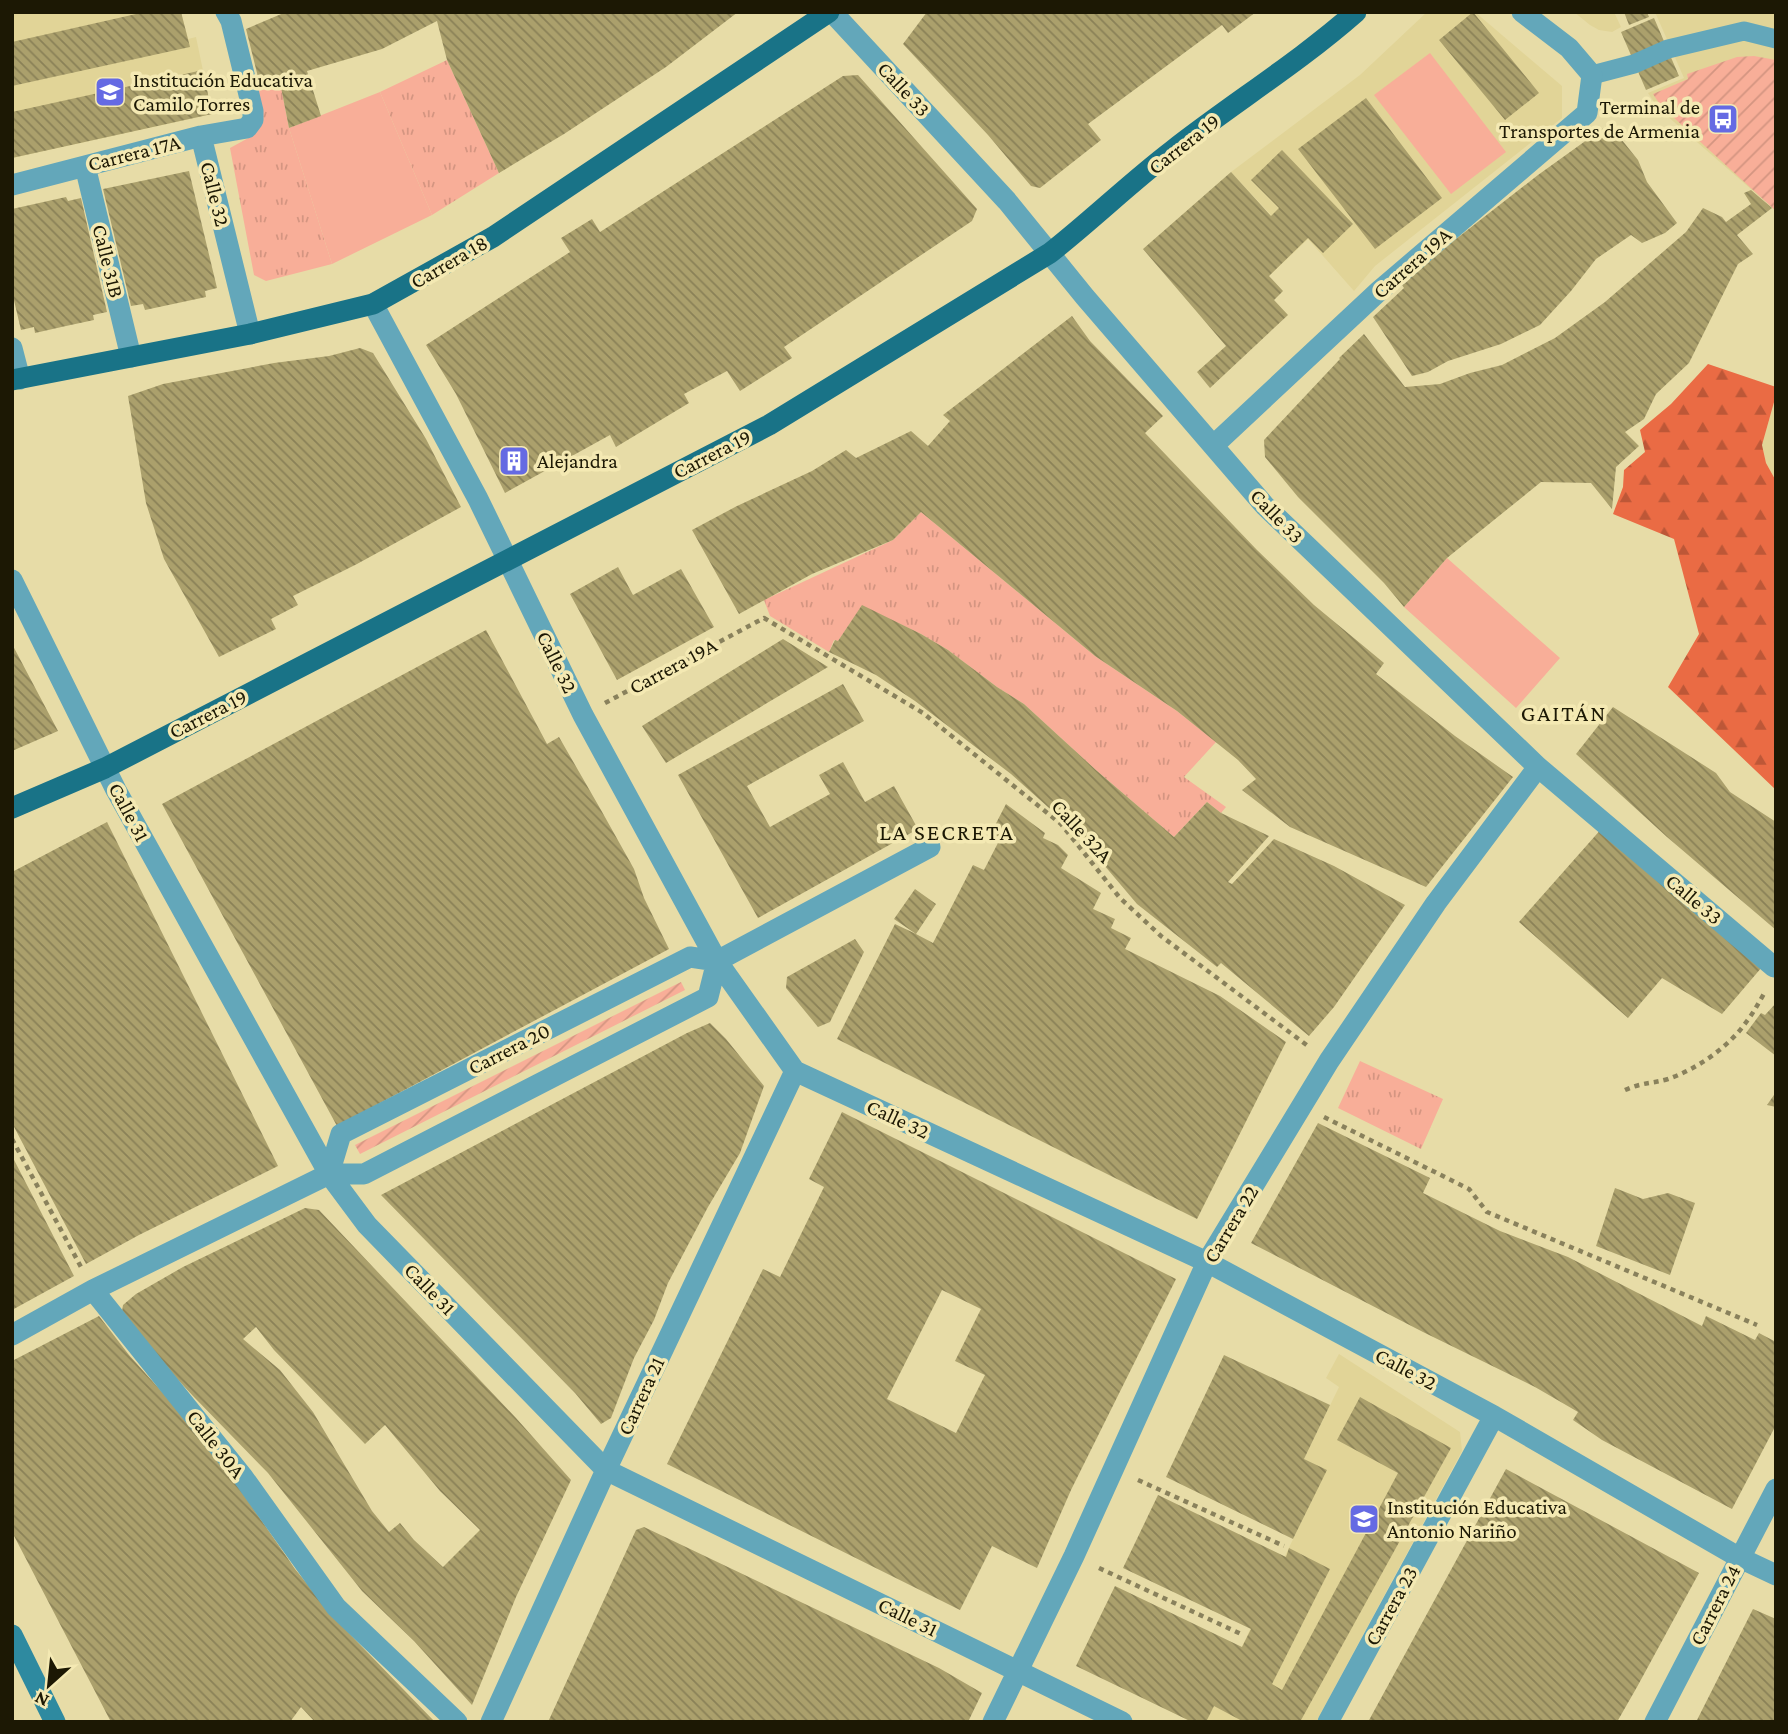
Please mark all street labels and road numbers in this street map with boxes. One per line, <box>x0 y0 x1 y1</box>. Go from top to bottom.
street label: Calle 33 <box>873 57 935 121</box>
street label: Carrera 19 <box>1143 109 1225 179</box>
street label: Carrera 17A <box>85 130 183 176</box>
street label: Calle 32 <box>195 159 235 229</box>
street label: Calle 31B <box>87 222 129 300</box>
street label: Carrera 19A <box>1368 222 1456 303</box>
street label: Carrera 18 <box>406 230 492 294</box>
street label: Carrera 19 <box>669 424 755 484</box>
street label: Calle 33 <box>1245 484 1309 548</box>
street label: Calle 32 <box>532 627 582 697</box>
street label: Carrera 19A <box>625 633 721 699</box>
street label: Carrera 19 <box>165 684 251 744</box>
street label: Calle 31 <box>104 778 154 846</box>
street label: Calle 32A <box>1047 794 1117 868</box>
street label: Calle 33 <box>1661 869 1727 929</box>
street label: Carrera 20 <box>464 1018 554 1080</box>
street label: Calle 32 <box>863 1094 933 1144</box>
street label: Carrera 22 <box>1198 1181 1264 1267</box>
street label: Calle 31 <box>399 1258 461 1320</box>
street label: Calle 32 <box>1371 1343 1441 1395</box>
street label: Carrera 21 <box>612 1353 670 1439</box>
street label: Calle 30A <box>182 1405 250 1483</box>
street label: Carrera 24 <box>1685 1561 1745 1649</box>
street label: Carrera 23 <box>1360 1562 1422 1650</box>
street label: Calle 31 <box>874 1592 942 1642</box>

